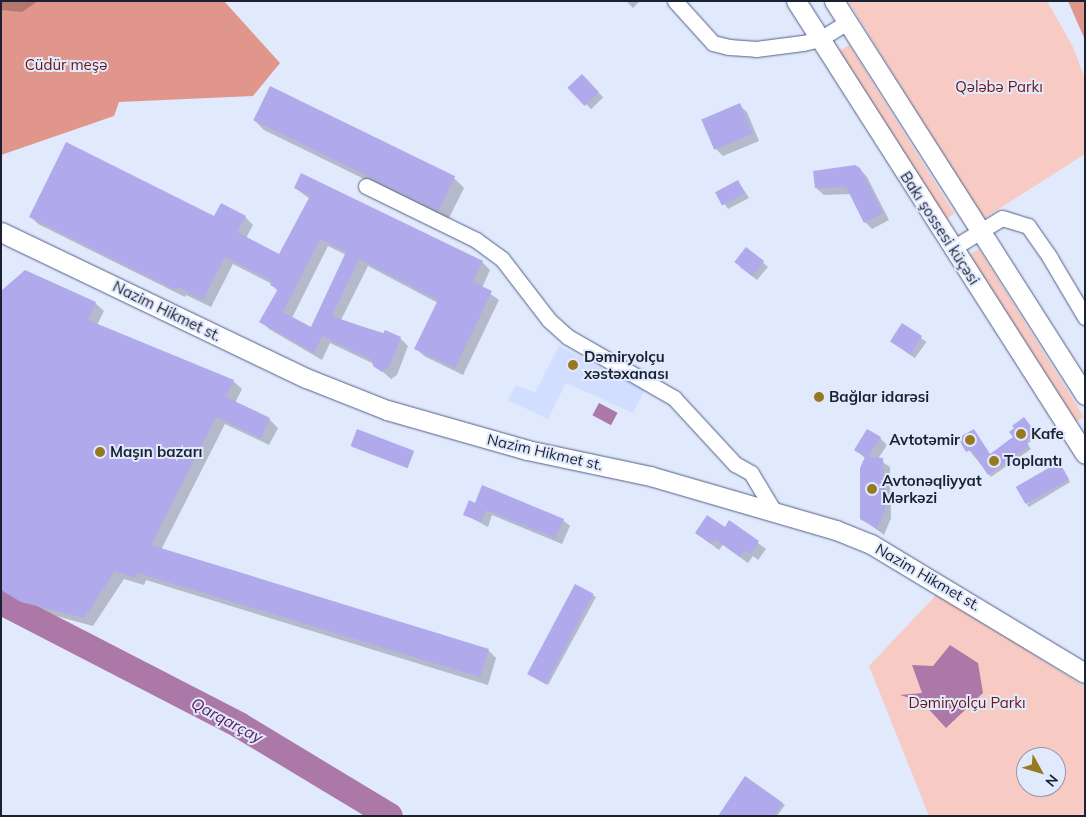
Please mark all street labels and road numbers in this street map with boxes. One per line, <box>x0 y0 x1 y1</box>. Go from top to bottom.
street label: Bakı şossesi küçəsi <box>897 168 983 288</box>
street label: Nazim Hikmet st. <box>110 277 224 345</box>
street label: Nazim Hikmet st. <box>485 430 605 474</box>
street label: Nazim Hikmet st. <box>872 540 984 614</box>

